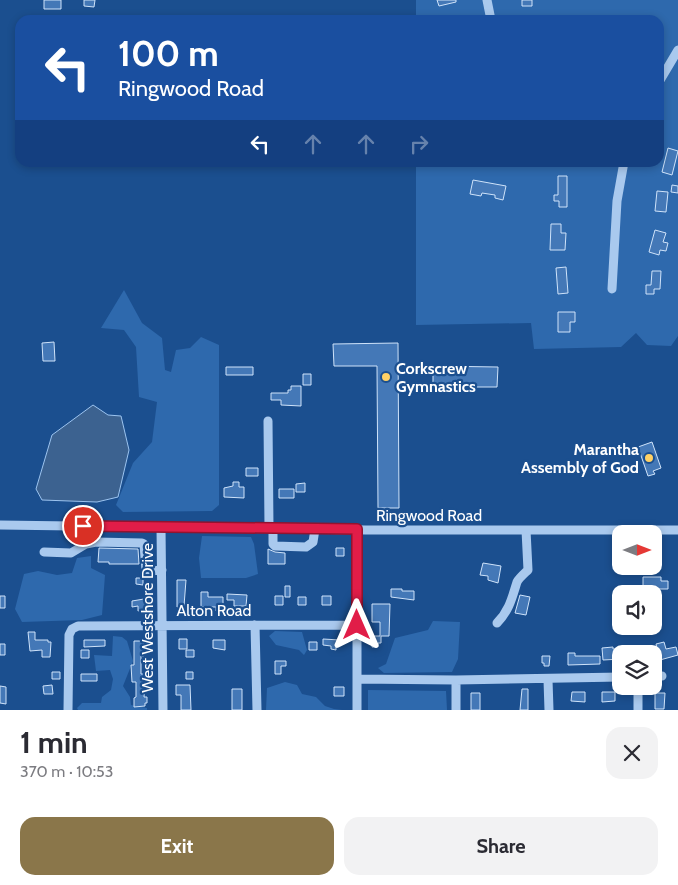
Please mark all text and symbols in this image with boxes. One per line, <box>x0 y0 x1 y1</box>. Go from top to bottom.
text: 100 m <box>118 32 219 75</box>
icon: left <box>35 35 100 100</box>
text: Ringwood Road <box>118 75 264 102</box>
icon: left <box>246 130 274 158</box>
icon: ahead <box>299 130 327 158</box>
icon: ahead <box>352 130 380 158</box>
icon: right <box>405 130 433 158</box>
place label: Corkscrew Gymnastics <box>396 359 476 396</box>
marker: Corkscrew Gymnastics <box>380 371 392 383</box>
place label: Marantha Assembly of God <box>521 440 639 477</box>
marker: Marantha Assembly of God <box>643 452 655 464</box>
pin <box>62 505 104 547</box>
street label: Ringwood Road <box>376 506 482 525</box>
icon: arrive <box>69 512 97 540</box>
north arrow <box>612 525 662 575</box>
map controls <box>612 525 662 695</box>
street label: West Westshore Drive <box>138 543 157 693</box>
button: sound <box>612 585 662 635</box>
position arrow <box>330 598 382 650</box>
street label: Alton Road <box>177 601 251 620</box>
button: layers <box>612 645 662 695</box>
text: 1 min <box>20 724 88 761</box>
button: close <box>606 727 658 779</box>
text: 370 m · 10:53 <box>20 762 113 781</box>
button: Exit <box>20 817 334 875</box>
button: Share <box>344 817 658 875</box>

